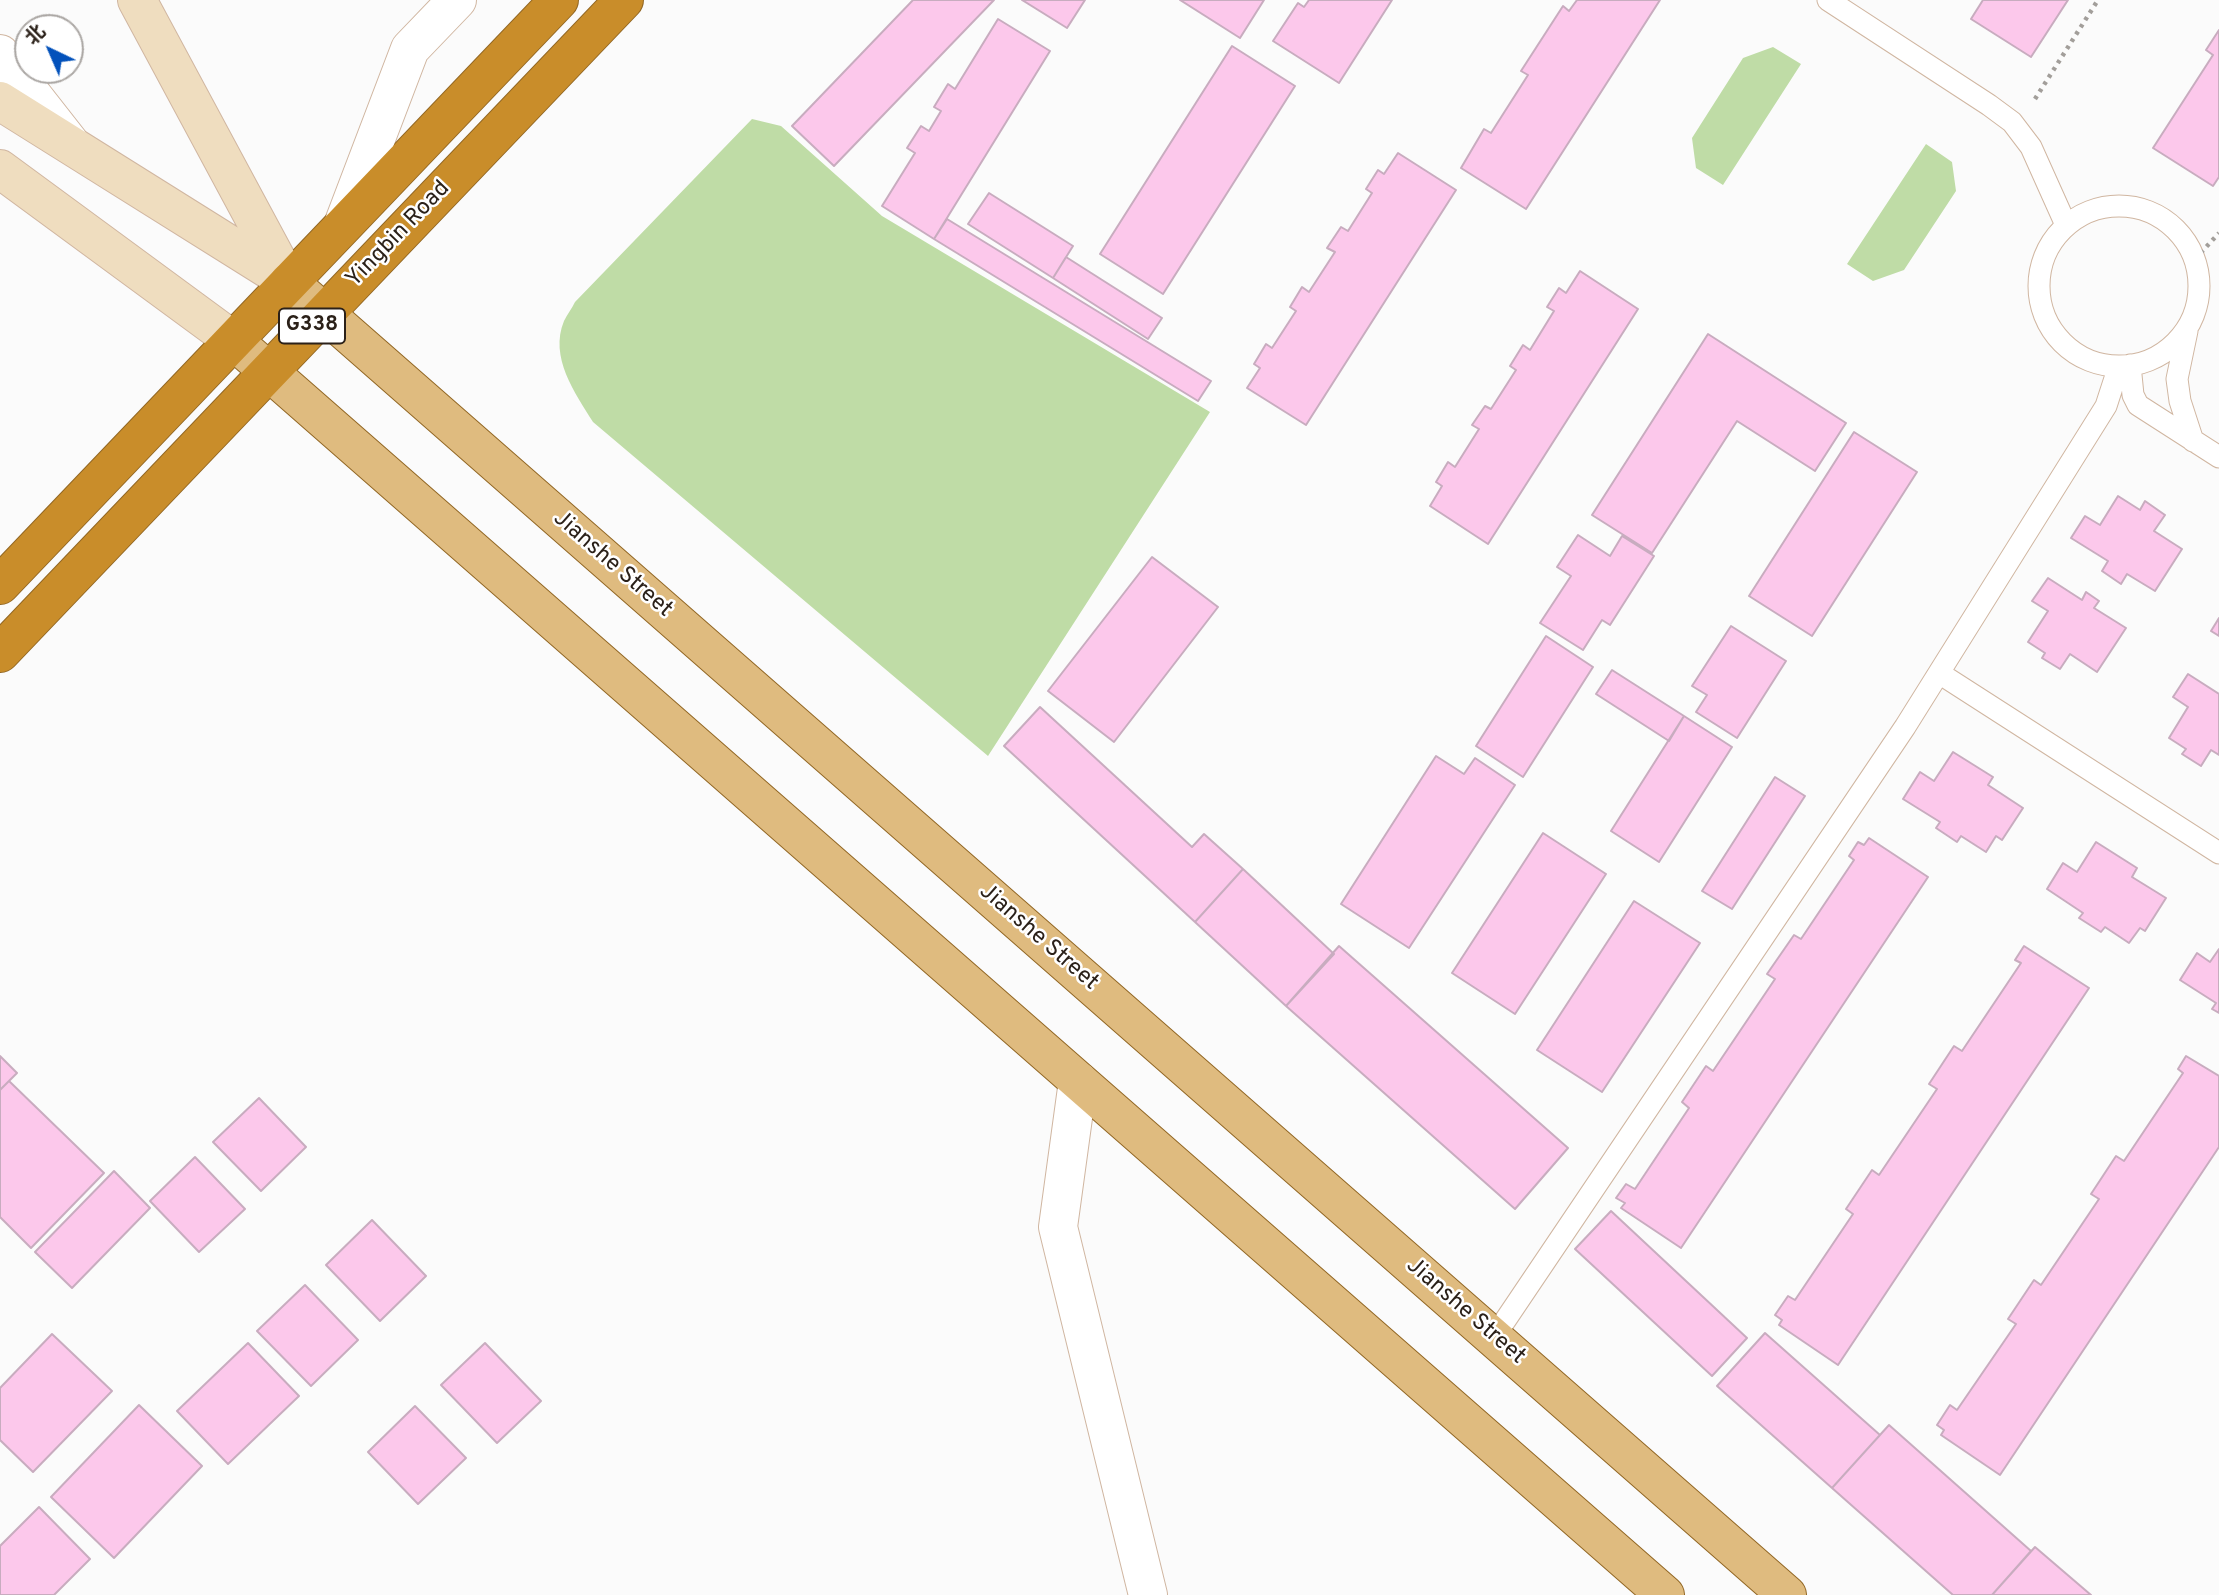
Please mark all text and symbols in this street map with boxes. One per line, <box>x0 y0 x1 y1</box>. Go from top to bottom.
north arrow <box>14 14 84 84</box>
text: 北 <box>21 20 51 51</box>
street label: Yingbin Road <box>341 176 457 294</box>
road number: G338 <box>279 308 345 344</box>
street label: Jianshe Street <box>547 506 677 624</box>
street label: Jianshe Street <box>973 879 1103 997</box>
street label: Jianshe Street <box>1400 1253 1530 1371</box>

